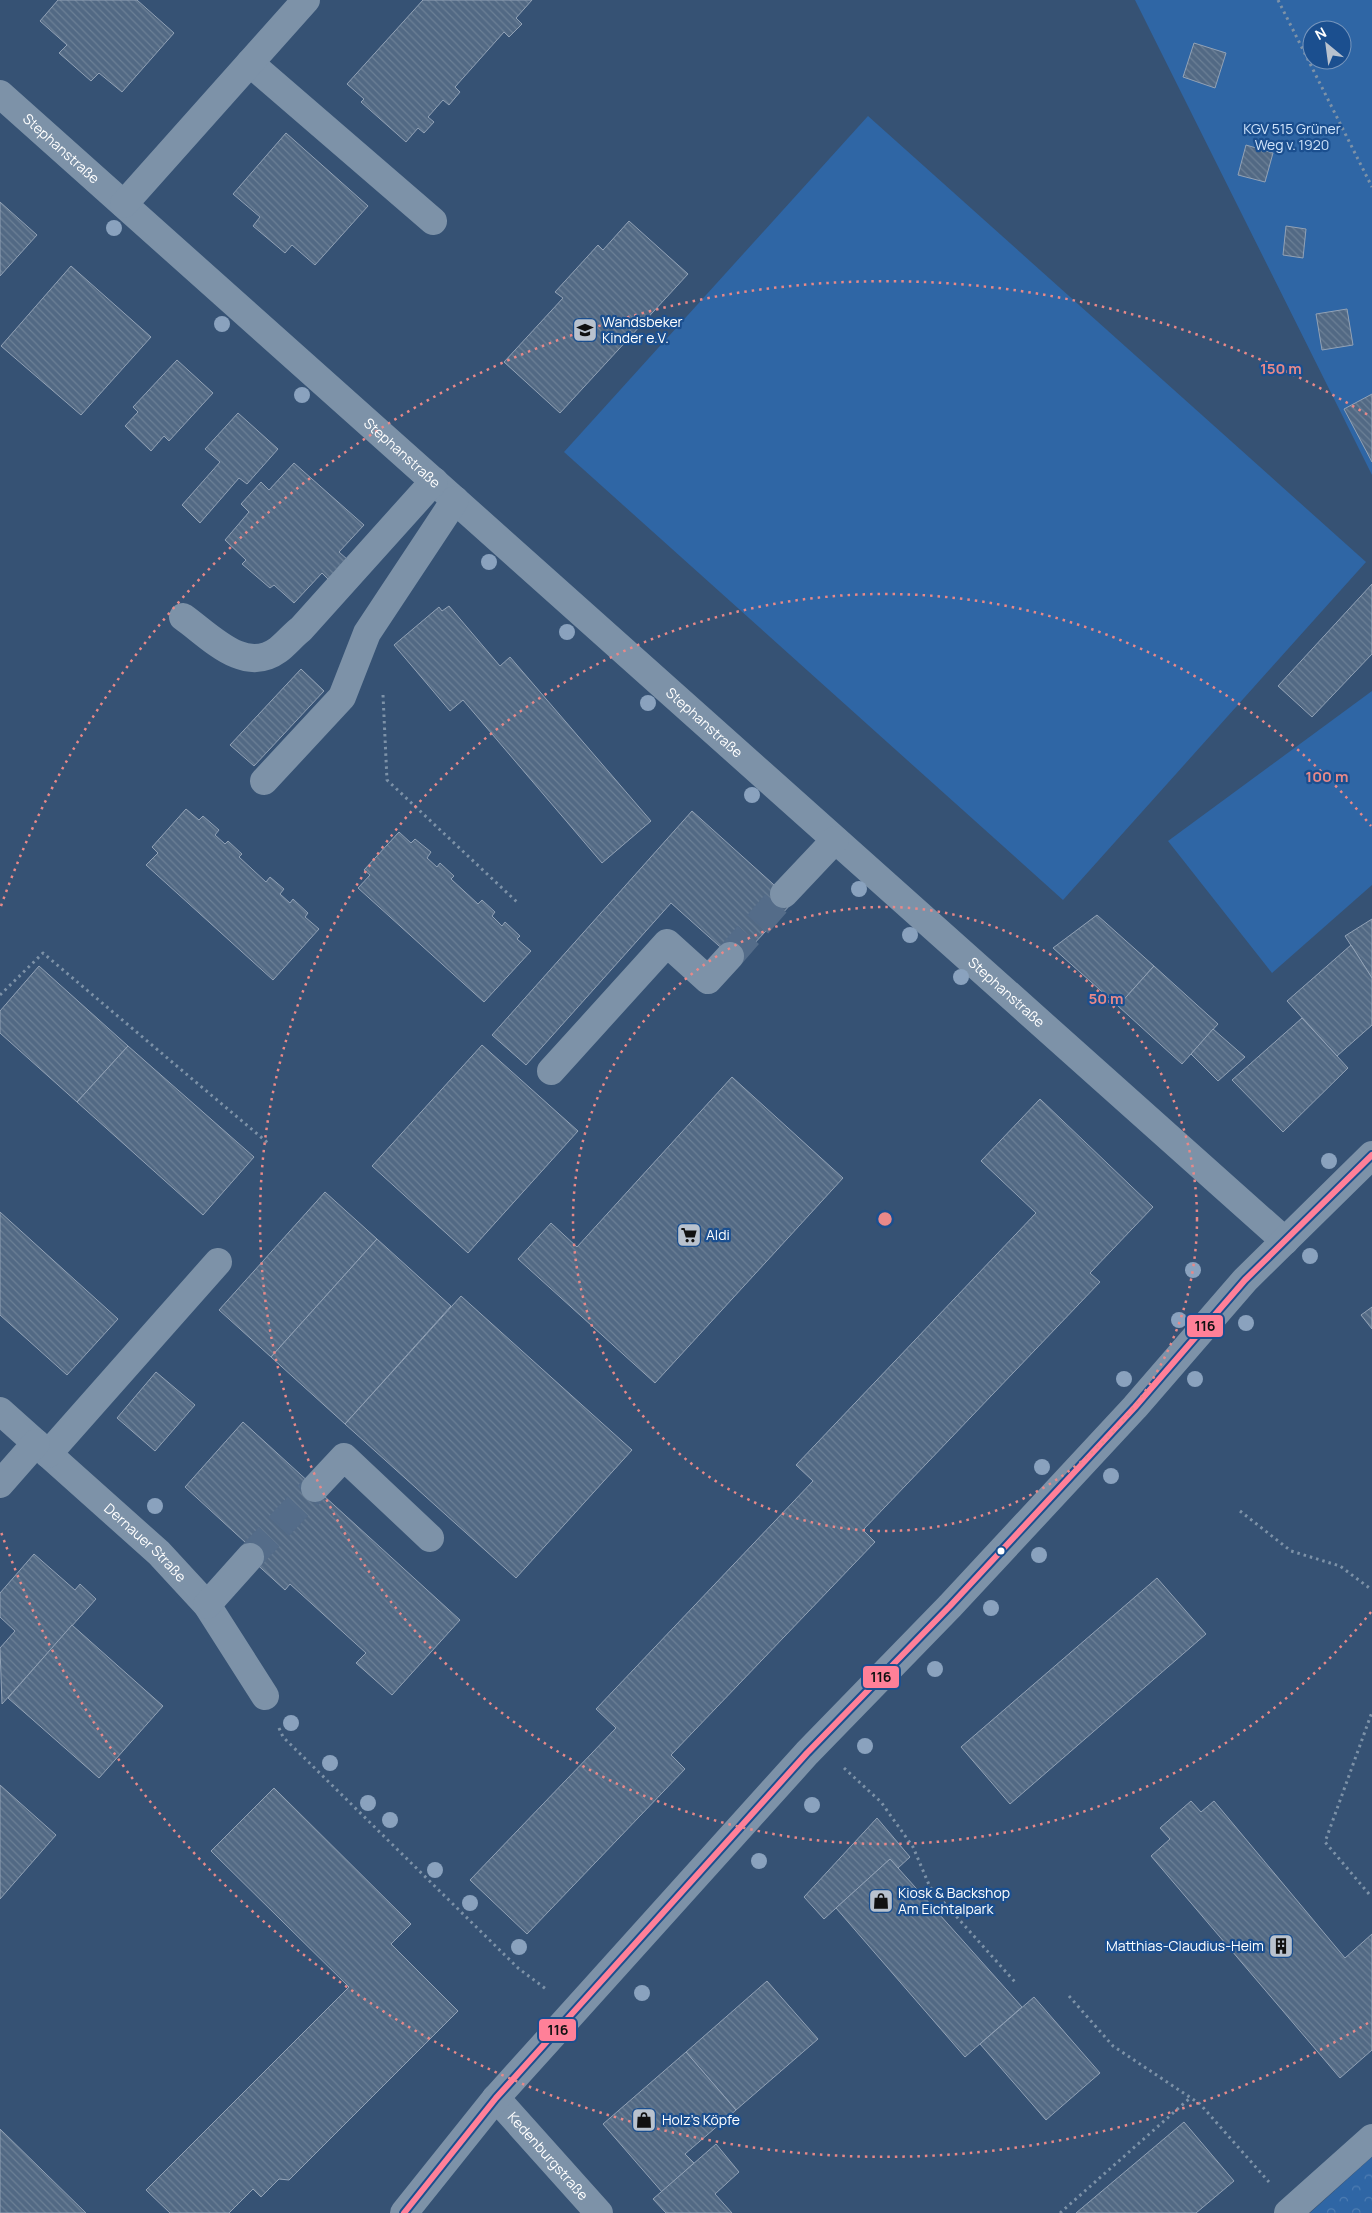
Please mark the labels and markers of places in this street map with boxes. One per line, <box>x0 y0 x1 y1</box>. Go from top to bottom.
place label: Wandsbeker Kinder e.V. <box>602 312 683 347</box>
school or university icon: Wandsbeker Kinder e.V. <box>572 317 598 343</box>
centre of rings <box>876 1210 894 1228</box>
supermarket icon: Aldi <box>676 1222 702 1248</box>
place label: Aldi <box>706 1225 730 1244</box>
unlabelled marker <box>996 1546 1006 1556</box>
place label: Kiosk & Backshop Am Eichtalpark <box>898 1883 1010 1918</box>
shop icon: Kiosk & Backshop Am Eichtalpark <box>868 1888 894 1914</box>
building icon: Matthias-Claudius-Heim <box>1268 1933 1294 1959</box>
place label: Matthias-Claudius-Heim <box>1106 1936 1264 1955</box>
shop icon: Holz's Köpfe <box>631 2107 657 2133</box>
place label: Holz's Köpfe <box>662 2110 740 2129</box>

